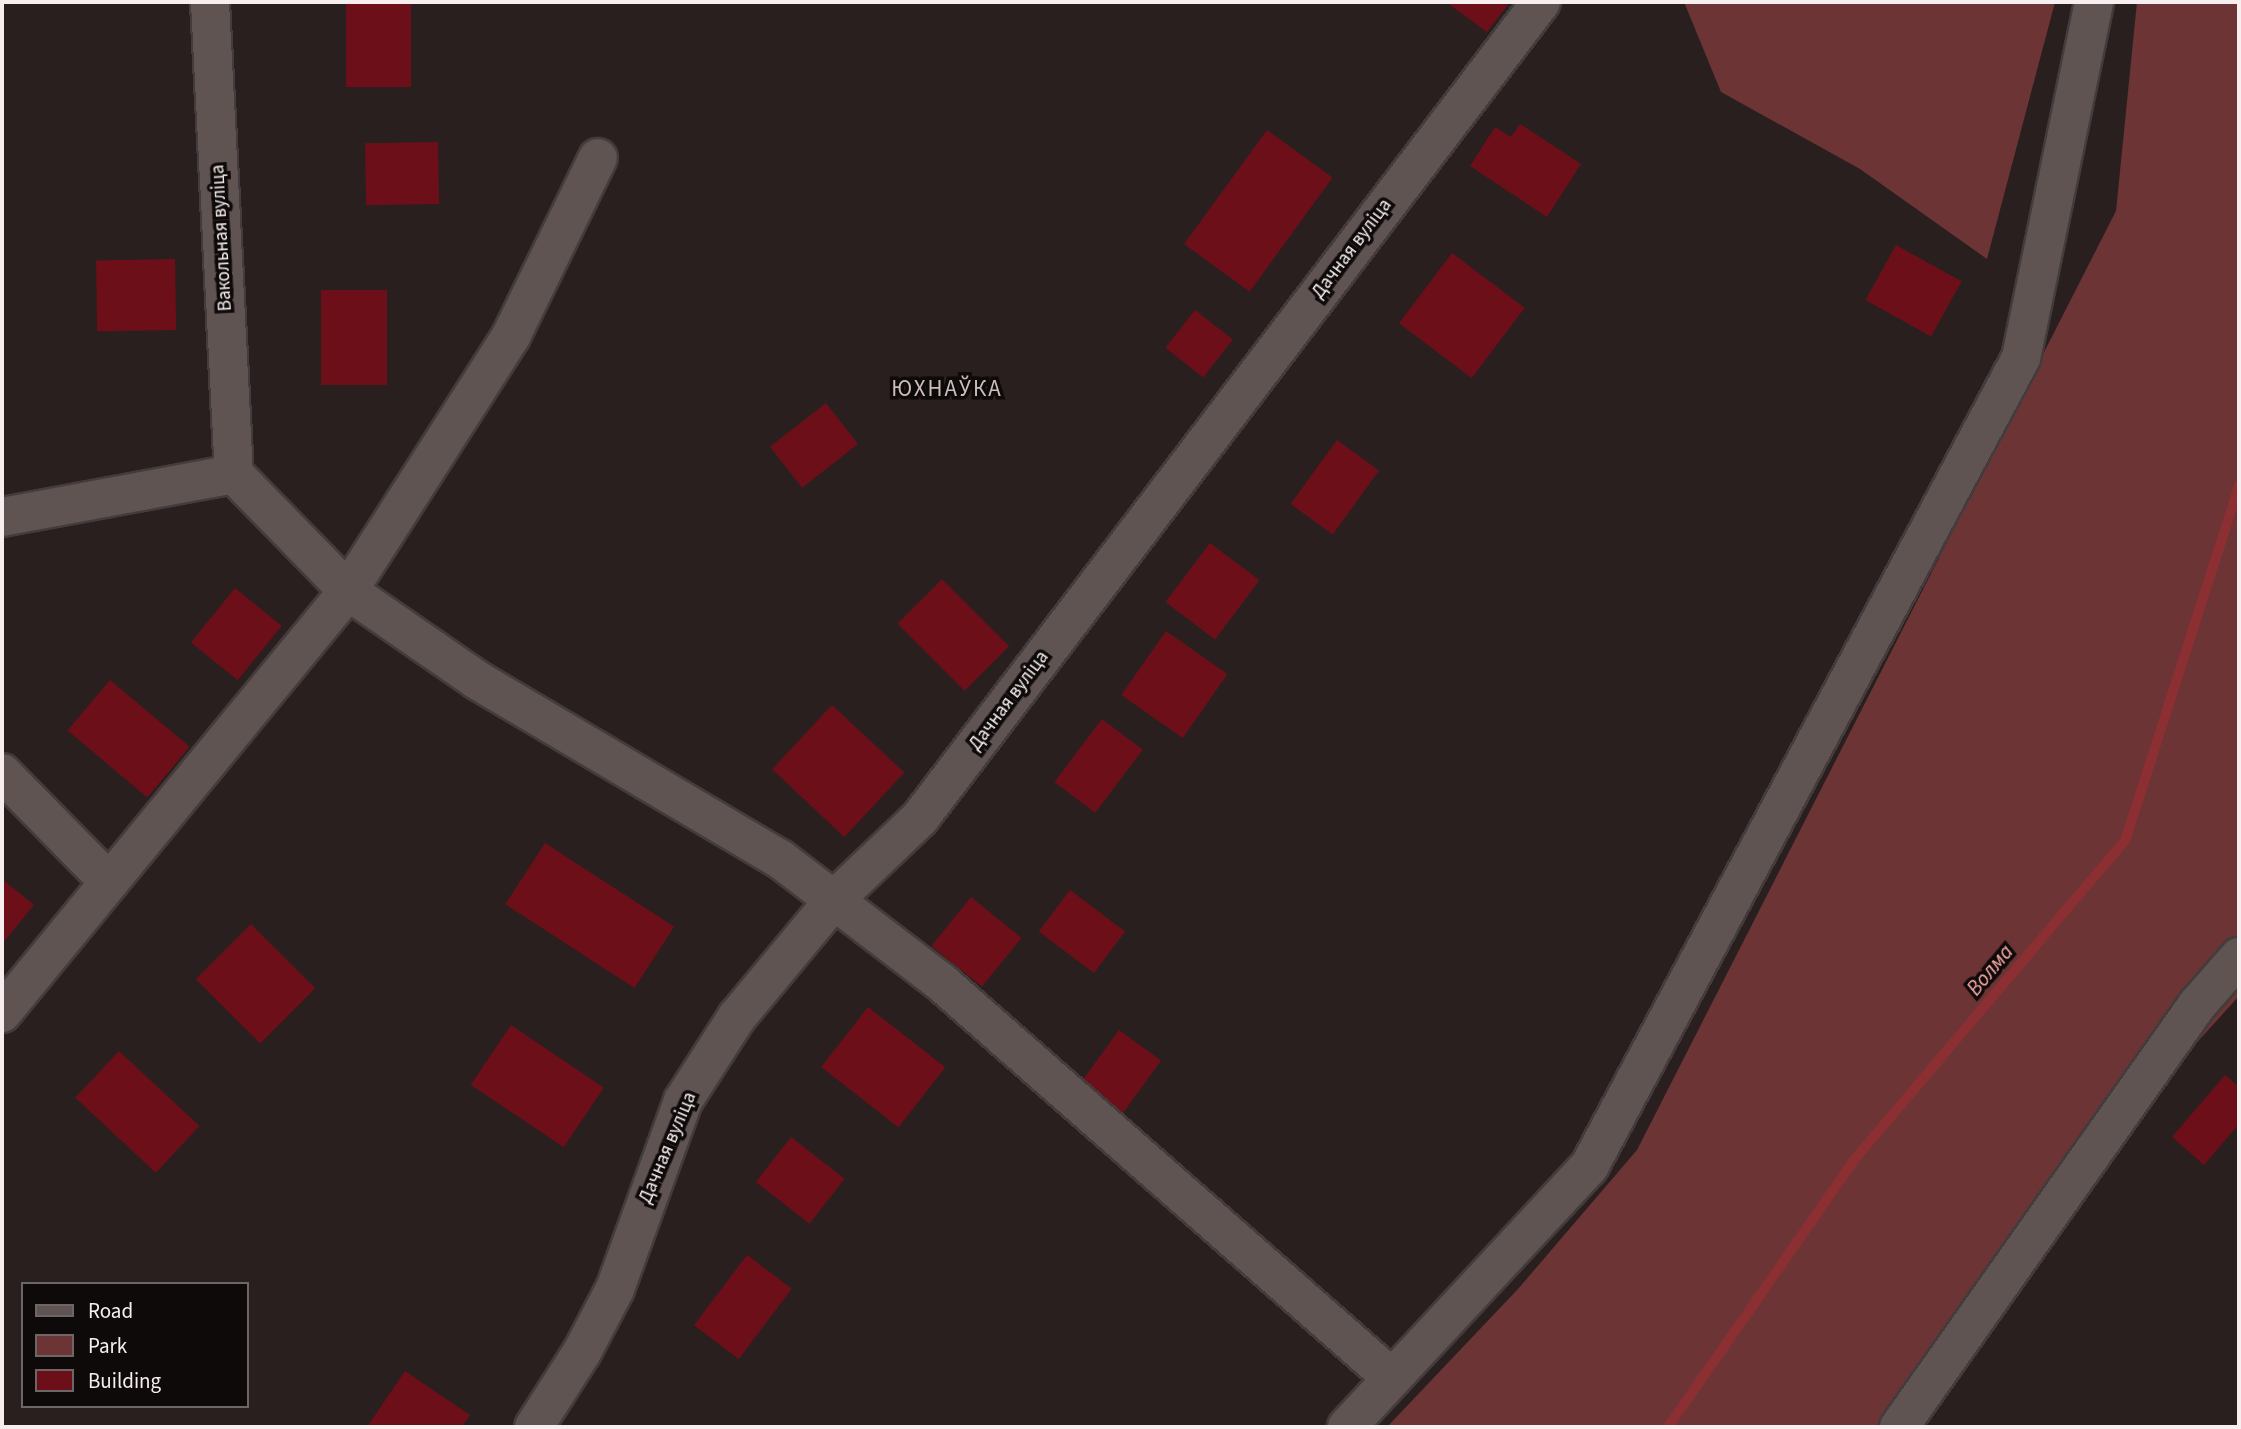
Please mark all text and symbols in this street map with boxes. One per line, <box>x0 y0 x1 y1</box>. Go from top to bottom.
street label: Вакольная вуліца <box>207 164 237 312</box>
street label: Дачная вуліца <box>1307 195 1397 303</box>
district label: ЮХНАЎКА <box>892 375 1002 403</box>
street label: Дачная вуліца <box>964 647 1054 755</box>
water label: Волма <box>1962 939 2018 1001</box>
street label: Дачная вуліца <box>634 1089 702 1207</box>
legend <box>21 1282 248 1408</box>
text: Road <box>88 1296 133 1326</box>
text: Park <box>88 1331 127 1361</box>
text: Building <box>88 1366 161 1396</box>

